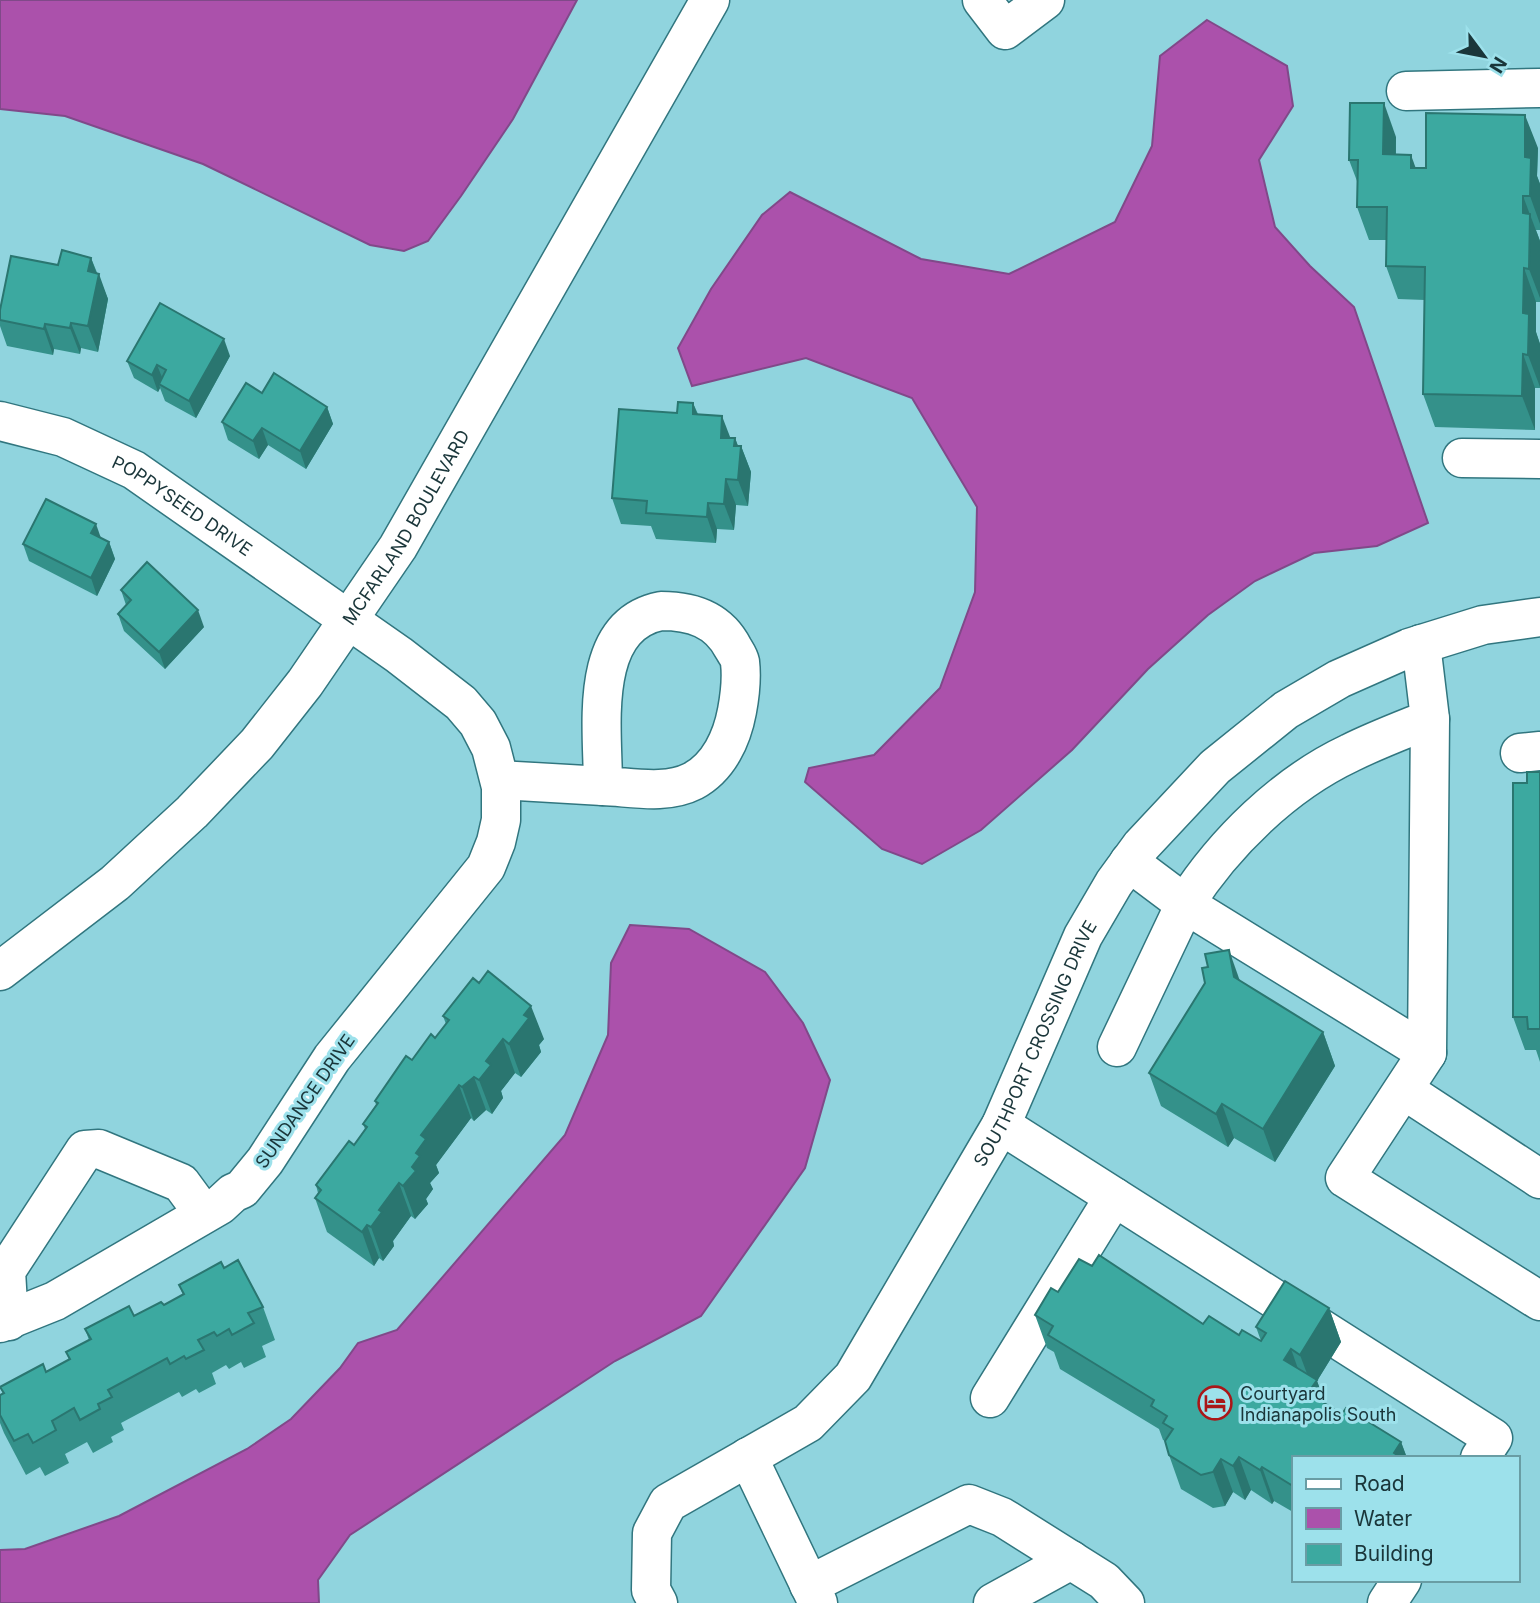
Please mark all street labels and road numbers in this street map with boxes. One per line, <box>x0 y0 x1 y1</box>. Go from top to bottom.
street label: MCFARLAND BOULEVARD <box>338 426 473 628</box>
street label: POPPYSEED DRIVE <box>109 451 256 560</box>
street label: SOUTHPORT CROSSING DRIVE <box>969 916 1100 1170</box>
street label: SUNDANCE DRIVE <box>251 1030 359 1172</box>

